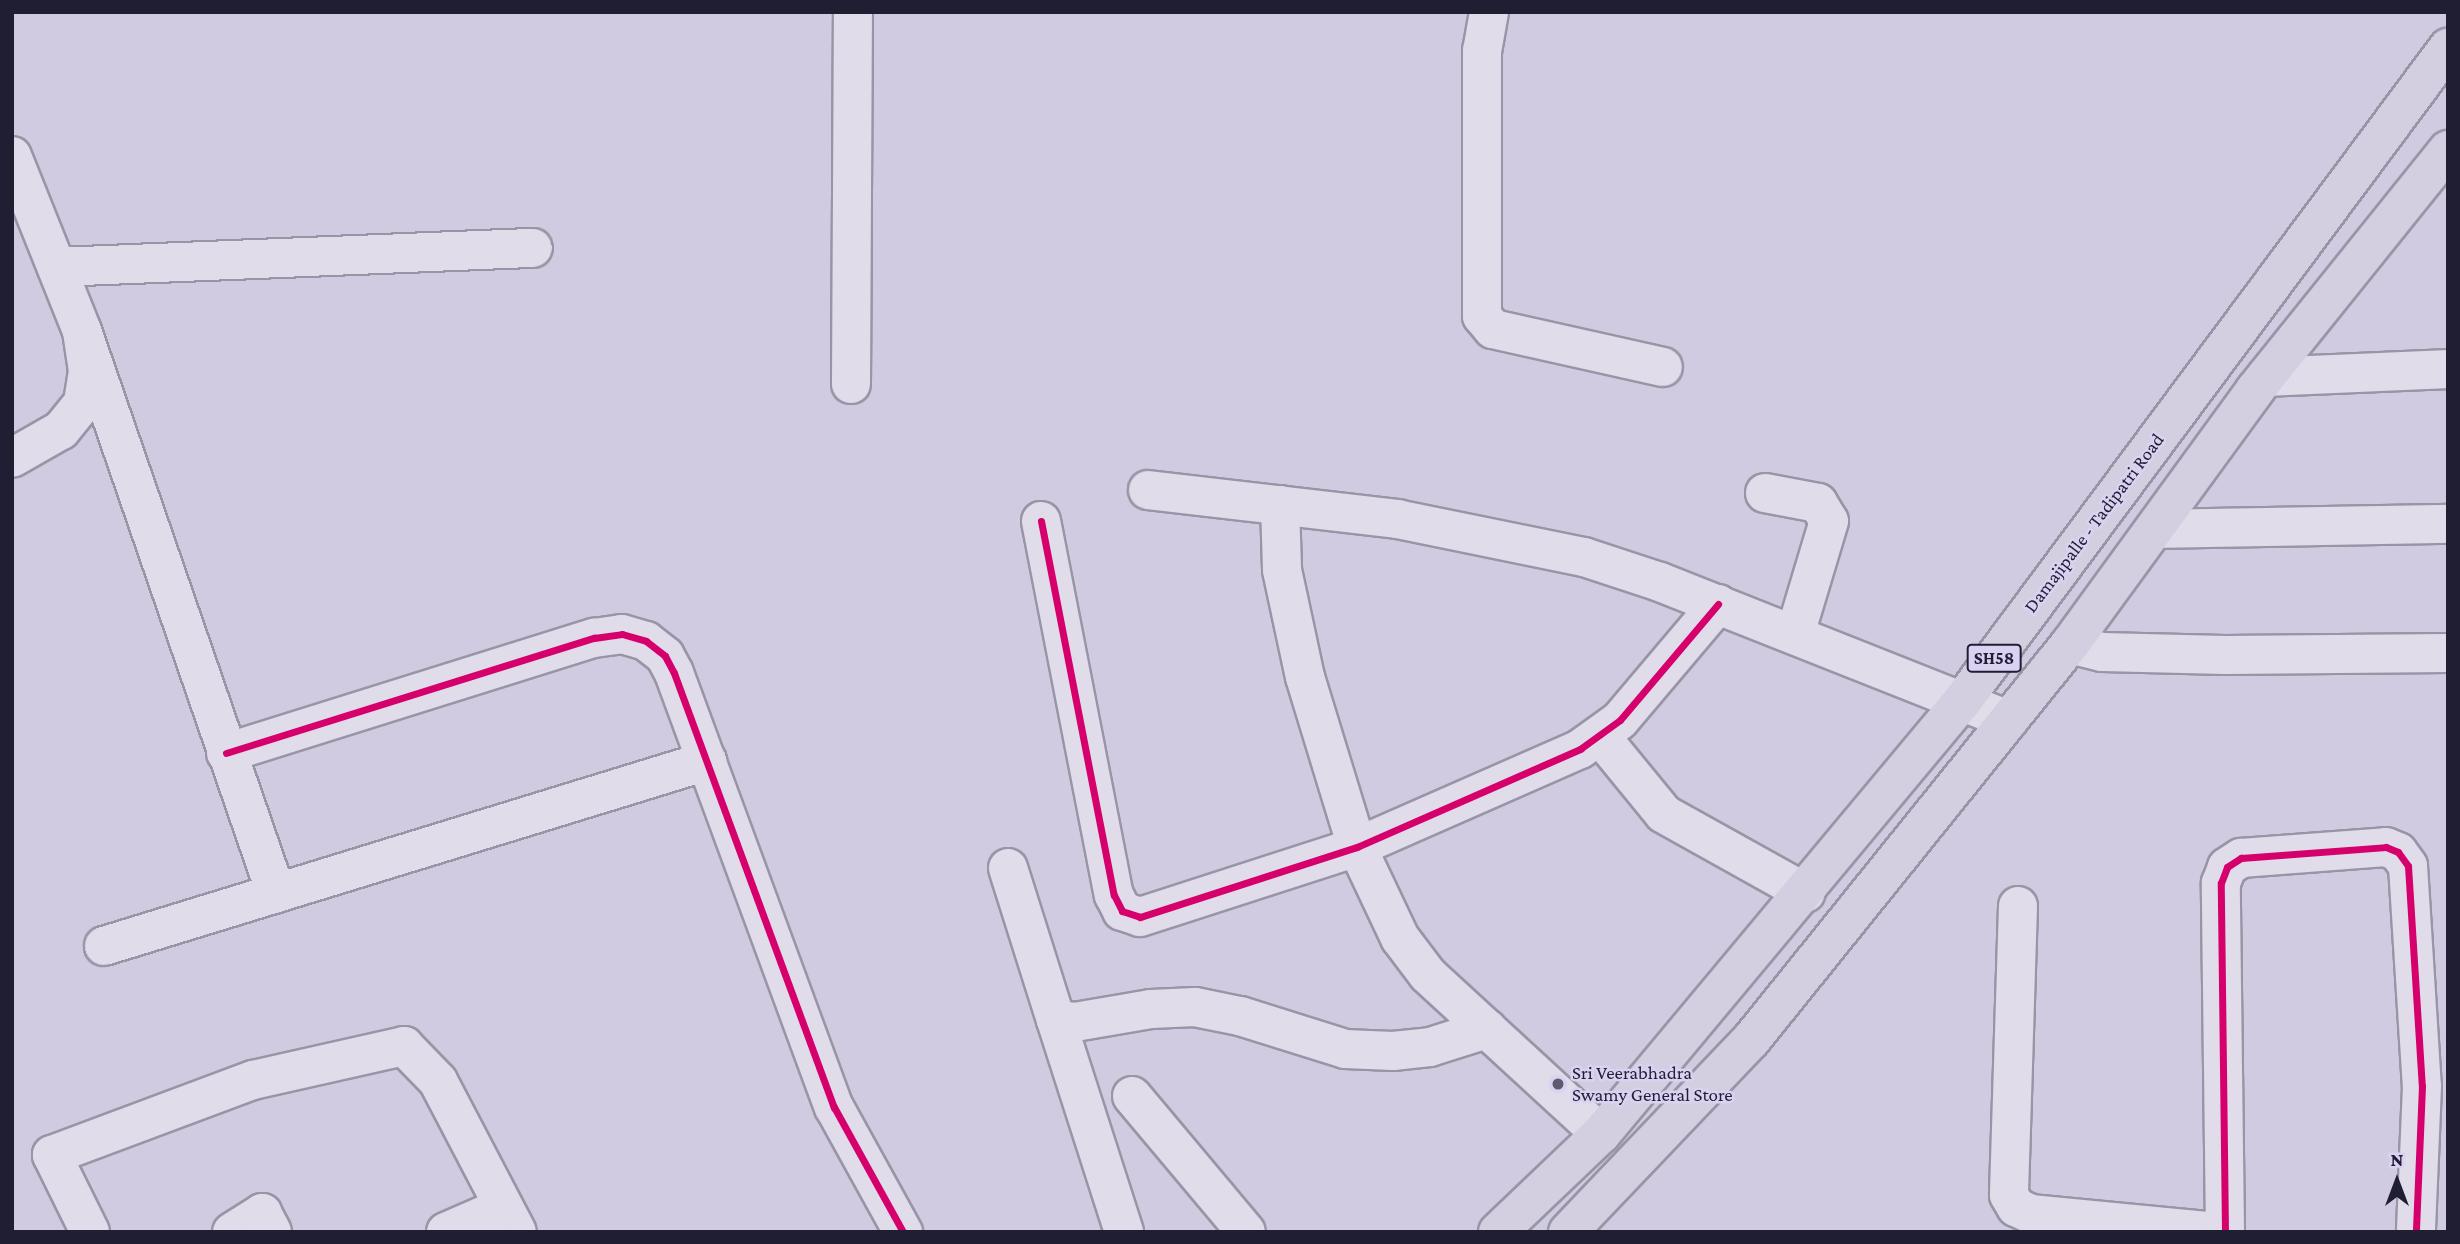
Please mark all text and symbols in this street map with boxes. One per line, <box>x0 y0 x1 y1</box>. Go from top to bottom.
street label: Damajipalle - Tadipatri Road <box>2019 429 2169 617</box>
road number: SH58 <box>1966 644 2022 672</box>
place label: Sri Veerabhadra Swamy General Store <box>1572 1062 1733 1106</box>
marker: Sri Veerabhadra Swamy General Store <box>1550 1076 1566 1092</box>
north arrow <box>2362 1146 2432 1216</box>
text: N <box>2391 1149 2403 1170</box>

